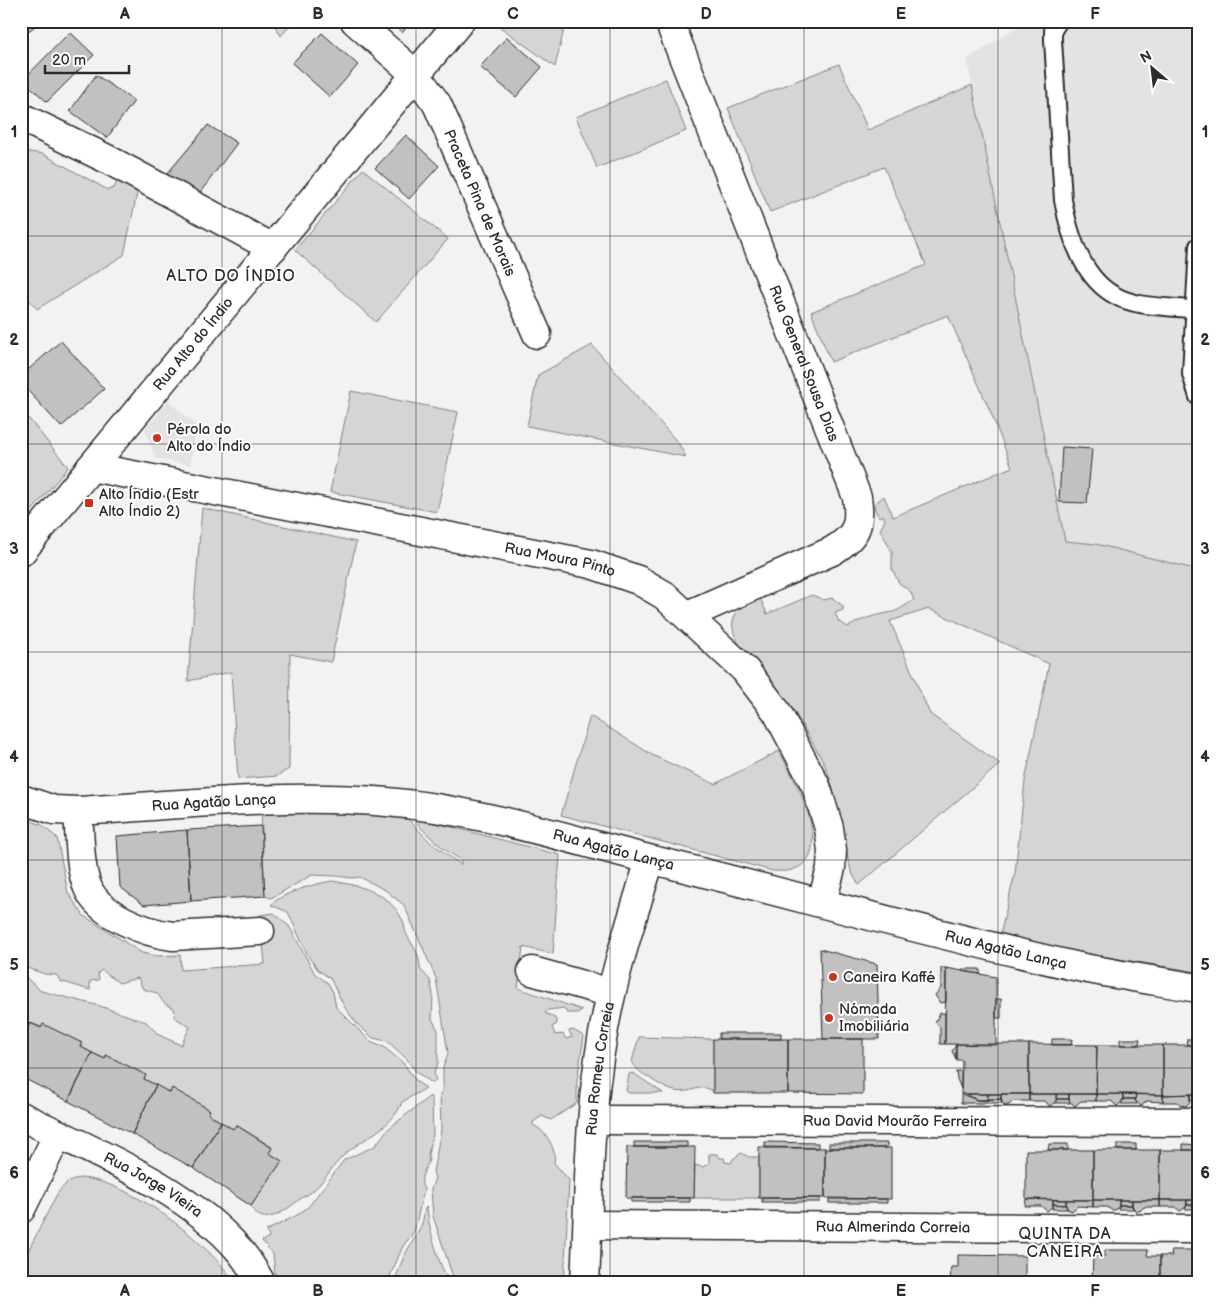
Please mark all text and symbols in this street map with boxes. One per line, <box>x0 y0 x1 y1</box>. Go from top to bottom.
text: A <box>119 5 130 24</box>
text: B <box>312 5 324 24</box>
text: C <box>507 5 519 24</box>
text: D <box>700 5 712 24</box>
text: E <box>896 5 906 24</box>
text: F <box>1090 5 1100 24</box>
scale bar <box>45 42 129 74</box>
north arrow <box>1126 42 1176 92</box>
text: N <box>1137 47 1155 67</box>
text: 20 m <box>52 51 86 70</box>
text: 1 <box>11 123 17 142</box>
text: 1 <box>1202 123 1208 142</box>
street label: Praceta Pina de Morais <box>439 127 520 280</box>
district label: ALTO DO ÍNDIO <box>166 265 296 286</box>
street label: Rua General Sousa Dias <box>764 283 843 445</box>
street label: Rua Alto do Índio <box>149 294 238 395</box>
text: 2 <box>9 331 19 350</box>
text: 2 <box>1200 331 1210 350</box>
place label: Pérola do Alto do Índio <box>167 420 251 456</box>
marker: Pérola do Alto do Índio <box>151 432 163 444</box>
place label: Alto Índio (Estr Alto Índio 2) <box>99 485 199 521</box>
marker: Alto Índio (Estr Alto Índio 2) <box>83 497 95 509</box>
street label: Rua Moura Pinto <box>503 538 618 582</box>
text: 3 <box>9 540 19 559</box>
text: 3 <box>1200 540 1210 559</box>
text: 4 <box>9 748 19 767</box>
text: 4 <box>1200 748 1210 767</box>
street label: Rua Agatão Lança <box>151 790 276 816</box>
street label: Rua Agatão Lança <box>551 825 676 875</box>
street label: Rua Agatão Lança <box>943 927 1069 974</box>
text: 5 <box>9 956 19 975</box>
text: 5 <box>1200 956 1210 975</box>
place label: Caneira Kaffé <box>843 968 935 987</box>
marker: Caneira Kaffé <box>827 971 839 983</box>
street label: Rua Romeu Correia <box>582 1000 619 1136</box>
place label: Nómada Imobiliária <box>839 1000 909 1036</box>
marker: Nómada Imobiliária <box>823 1012 835 1024</box>
street label: Rua David Mourão Ferreira <box>803 1112 987 1131</box>
street label: Rua Jorge Vieira <box>100 1148 206 1222</box>
text: 6 <box>9 1164 19 1183</box>
text: 6 <box>1200 1164 1210 1183</box>
street label: Rua Almerinda Correia <box>816 1217 970 1238</box>
district label: QUINTA DA CANEIRA <box>1018 1225 1112 1262</box>
text: A <box>119 1282 130 1301</box>
text: B <box>312 1282 324 1301</box>
text: C <box>507 1282 519 1301</box>
text: D <box>700 1282 712 1301</box>
text: E <box>896 1282 906 1301</box>
text: F <box>1090 1282 1100 1301</box>

